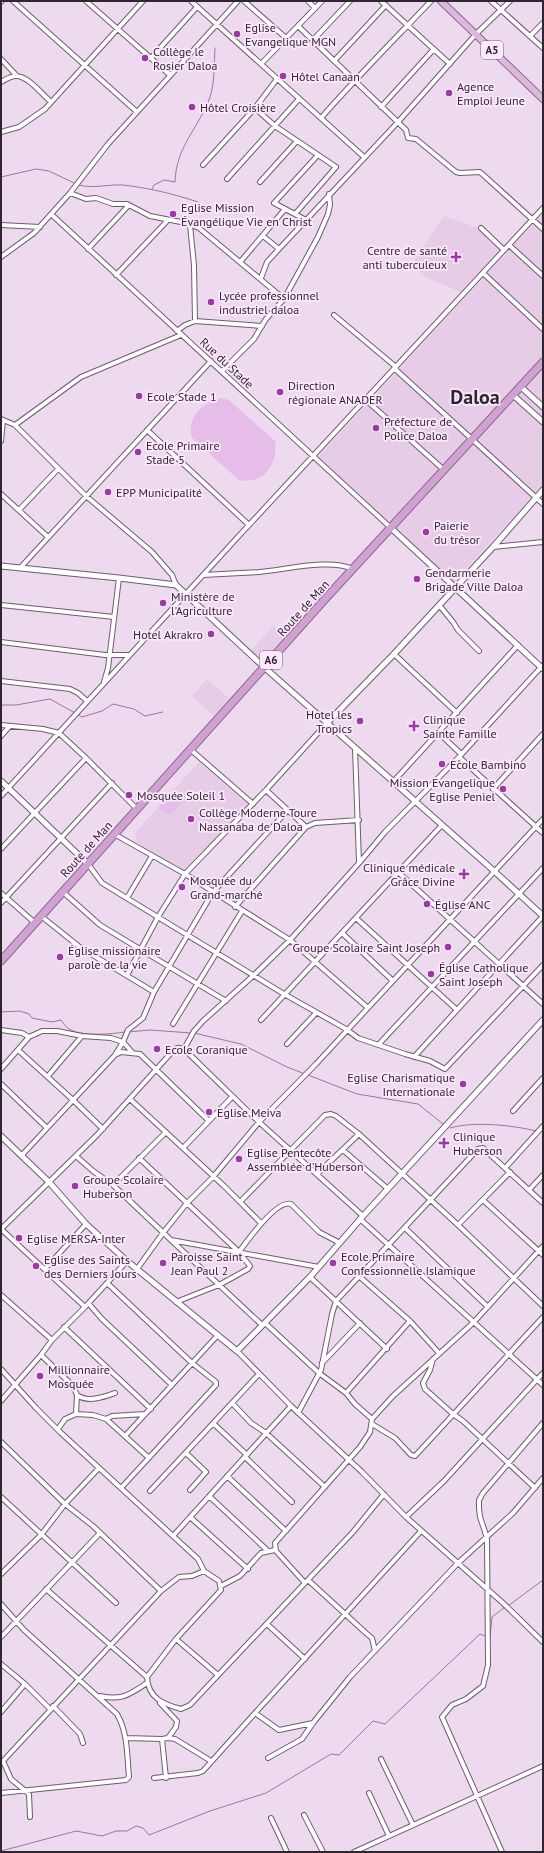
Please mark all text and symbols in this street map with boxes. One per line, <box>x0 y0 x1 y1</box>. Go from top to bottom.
place label: Eglise Evangelique MGN <box>245 20 336 49</box>
marker: Eglise Evangelique MGN <box>232 29 242 39</box>
road number: A5 <box>481 41 503 59</box>
place label: Collège le Rosier Daloa <box>153 44 217 73</box>
marker: Collège le Rosier Daloa <box>140 53 150 63</box>
place label: Hôtel Canaan <box>291 69 360 84</box>
marker: Hôtel Canaan <box>278 71 288 81</box>
place label: Agence Emploi Jeune <box>457 79 525 108</box>
marker: Agence Emploi Jeune <box>444 88 454 98</box>
place label: Hôtel Croisière <box>200 100 276 115</box>
marker: Hôtel Croisière <box>187 102 197 112</box>
place label: Eglise Mission Évangélique Vie en Christ <box>181 200 312 229</box>
marker: Eglise Mission Évangélique Vie en Christ <box>168 209 178 219</box>
place label: Centre de santé anti tuberculeux <box>363 243 447 272</box>
marker: Centre de santé anti tuberculeux <box>450 251 462 263</box>
place label: Lycée professionnel industriel daloa <box>219 288 320 317</box>
marker: Lycée professionnel industriel daloa <box>206 297 216 307</box>
street label: Rue du Stade <box>197 334 257 392</box>
place label: Direction régionale ANADER <box>288 378 383 407</box>
district label: Daloa <box>450 384 500 410</box>
marker: Direction régionale ANADER <box>275 387 285 397</box>
place label: Ecole Stade 1 <box>147 389 217 404</box>
marker: Ecole Stade 1 <box>134 391 144 401</box>
place label: Préfecture de Police Daloa <box>384 414 452 443</box>
marker: Préfecture de Police Daloa <box>371 423 381 433</box>
place label: Ecole Primaire Stade 5 <box>146 438 219 467</box>
marker: Ecole Primaire Stade 5 <box>133 447 143 457</box>
place label: EPP Municipalité <box>116 485 202 500</box>
marker: EPP Municipalité <box>103 487 113 497</box>
place label: Paierie du trésor <box>434 518 480 547</box>
marker: Paierie du trésor <box>421 527 431 537</box>
place label: Gendarmerie Brigade Ville Daloa <box>425 565 523 594</box>
marker: Gendarmerie Brigade Ville Daloa <box>412 574 422 584</box>
street label: Route de Man <box>274 577 332 639</box>
place label: Ministère de l'Agriculture <box>171 589 235 618</box>
marker: Ministère de l'Agriculture <box>158 598 168 608</box>
place label: Hotel Akrakro <box>133 627 203 642</box>
marker: Hotel Akrakro <box>206 629 216 639</box>
road number: A6 <box>260 651 282 669</box>
place label: Hotel les Tropics <box>306 707 352 736</box>
place label: Clinique Sainte Famille <box>423 712 497 741</box>
marker: Hotel les Tropics <box>355 716 365 726</box>
marker: Clinique Sainte Famille <box>408 720 420 732</box>
place label: Ecole Bambino <box>450 757 526 772</box>
marker: Ecole Bambino <box>437 759 447 769</box>
place label: Mission Evangelique Eglise Peniel <box>390 775 495 804</box>
marker: Mission Evangelique Eglise Peniel <box>498 784 508 794</box>
place label: Mosquée Soleil 1 <box>137 788 225 803</box>
marker: Mosquée Soleil 1 <box>124 790 134 800</box>
place label: Collège Moderne Toure Nassanaba de Daloa <box>199 805 317 834</box>
marker: Collège Moderne Toure Nassanaba de Daloa <box>186 814 196 824</box>
street label: Route de Man <box>57 818 115 880</box>
place label: Clinique médicale Grâce Divine <box>363 860 455 889</box>
marker: Clinique médicale Grâce Divine <box>458 868 470 880</box>
place label: Mosquée du Grand-marché <box>190 873 263 902</box>
marker: Mosquée du Grand-marché <box>177 882 187 892</box>
place label: Église ANC <box>435 897 491 912</box>
marker: Église ANC <box>422 899 432 909</box>
place label: Groupe Scolaire Saint Joseph <box>292 940 440 955</box>
marker: Groupe Scolaire Saint Joseph <box>443 942 453 952</box>
place label: Église missionaire parole de la vie <box>68 943 161 972</box>
marker: Église missionaire parole de la vie <box>55 952 65 962</box>
place label: Église Catholique Saint Joseph <box>439 960 528 989</box>
marker: Église Catholique Saint Joseph <box>426 969 436 979</box>
place label: Ecole Coranique <box>165 1042 248 1057</box>
marker: Ecole Coranique <box>152 1044 162 1054</box>
place label: Eglise Charismatique Internationale <box>347 1070 455 1099</box>
marker: Eglise Charismatique Internationale <box>458 1079 468 1089</box>
place label: Eglise Meiva <box>217 1105 282 1120</box>
marker: Eglise Meiva <box>204 1107 214 1117</box>
place label: Clinique Huberson <box>453 1129 502 1158</box>
marker: Clinique Huberson <box>438 1137 450 1149</box>
place label: Eglise Pentecôte Assemblée d'Huberson <box>247 1145 364 1174</box>
marker: Eglise Pentecôte Assemblée d'Huberson <box>234 1154 244 1164</box>
place label: Groupe Scolaire Huberson <box>83 1172 164 1201</box>
marker: Groupe Scolaire Huberson <box>70 1181 80 1191</box>
place label: Eglise MERSA-Inter <box>27 1231 125 1246</box>
marker: Eglise MERSA-Inter <box>14 1233 24 1243</box>
place label: Paroisse Saint Jean Paul 2 <box>170 1249 243 1278</box>
place label: Ecole Primaire Confessionnelle Islamique <box>341 1249 475 1278</box>
place label: Eglise des Saints des Derniers Jours <box>44 1252 137 1281</box>
marker: Paroisse Saint Jean Paul 2 <box>158 1258 168 1268</box>
marker: Ecole Primaire Confessionnelle Islamique <box>328 1258 338 1268</box>
marker: Eglise des Saints des Derniers Jours <box>31 1261 41 1271</box>
place label: Millionnaire Mosquée <box>48 1362 110 1391</box>
marker: Millionnaire Mosquée <box>35 1371 45 1381</box>

